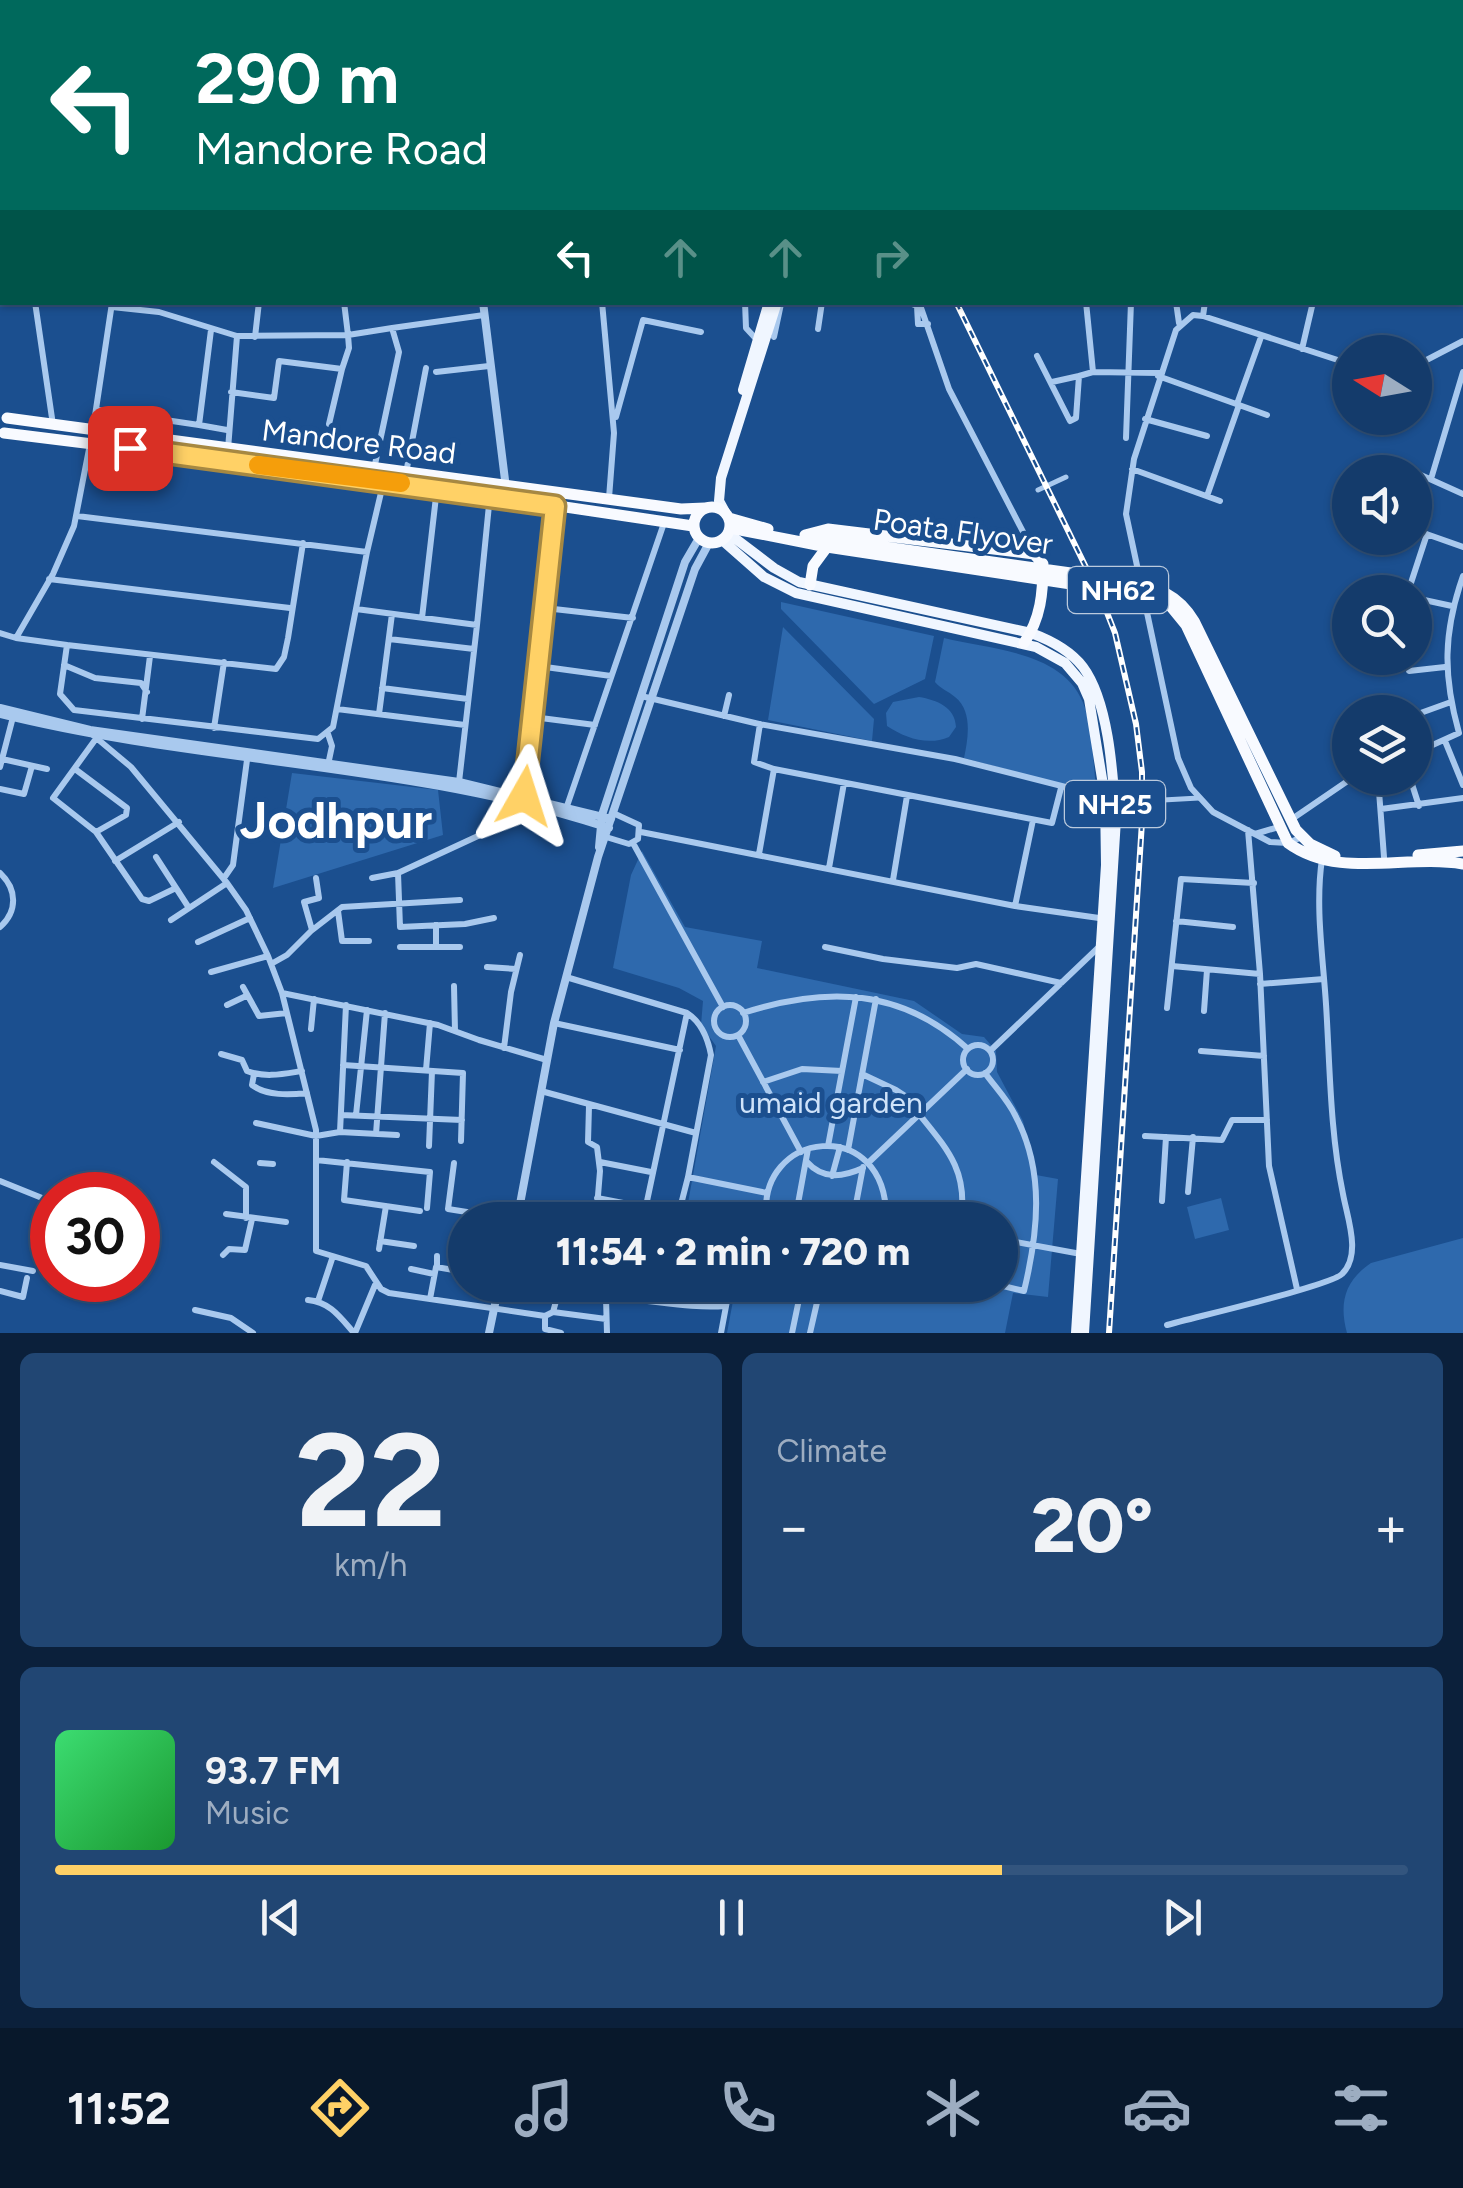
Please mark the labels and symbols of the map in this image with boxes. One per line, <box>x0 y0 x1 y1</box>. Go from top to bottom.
north arrow <box>1332 335 1432 435</box>
pin <box>88 406 173 491</box>
street label: Mandore Road <box>260 411 458 472</box>
street label: Poata Flyover <box>871 501 1055 562</box>
road number: NH62 <box>1068 567 1168 613</box>
position arrow <box>472 744 576 848</box>
road number: NH25 <box>1065 781 1165 827</box>
district label: Jodhpur <box>240 790 432 851</box>
park label: umaid garden <box>739 1084 923 1121</box>
speed limit sign: 30 <box>30 1172 160 1302</box>

